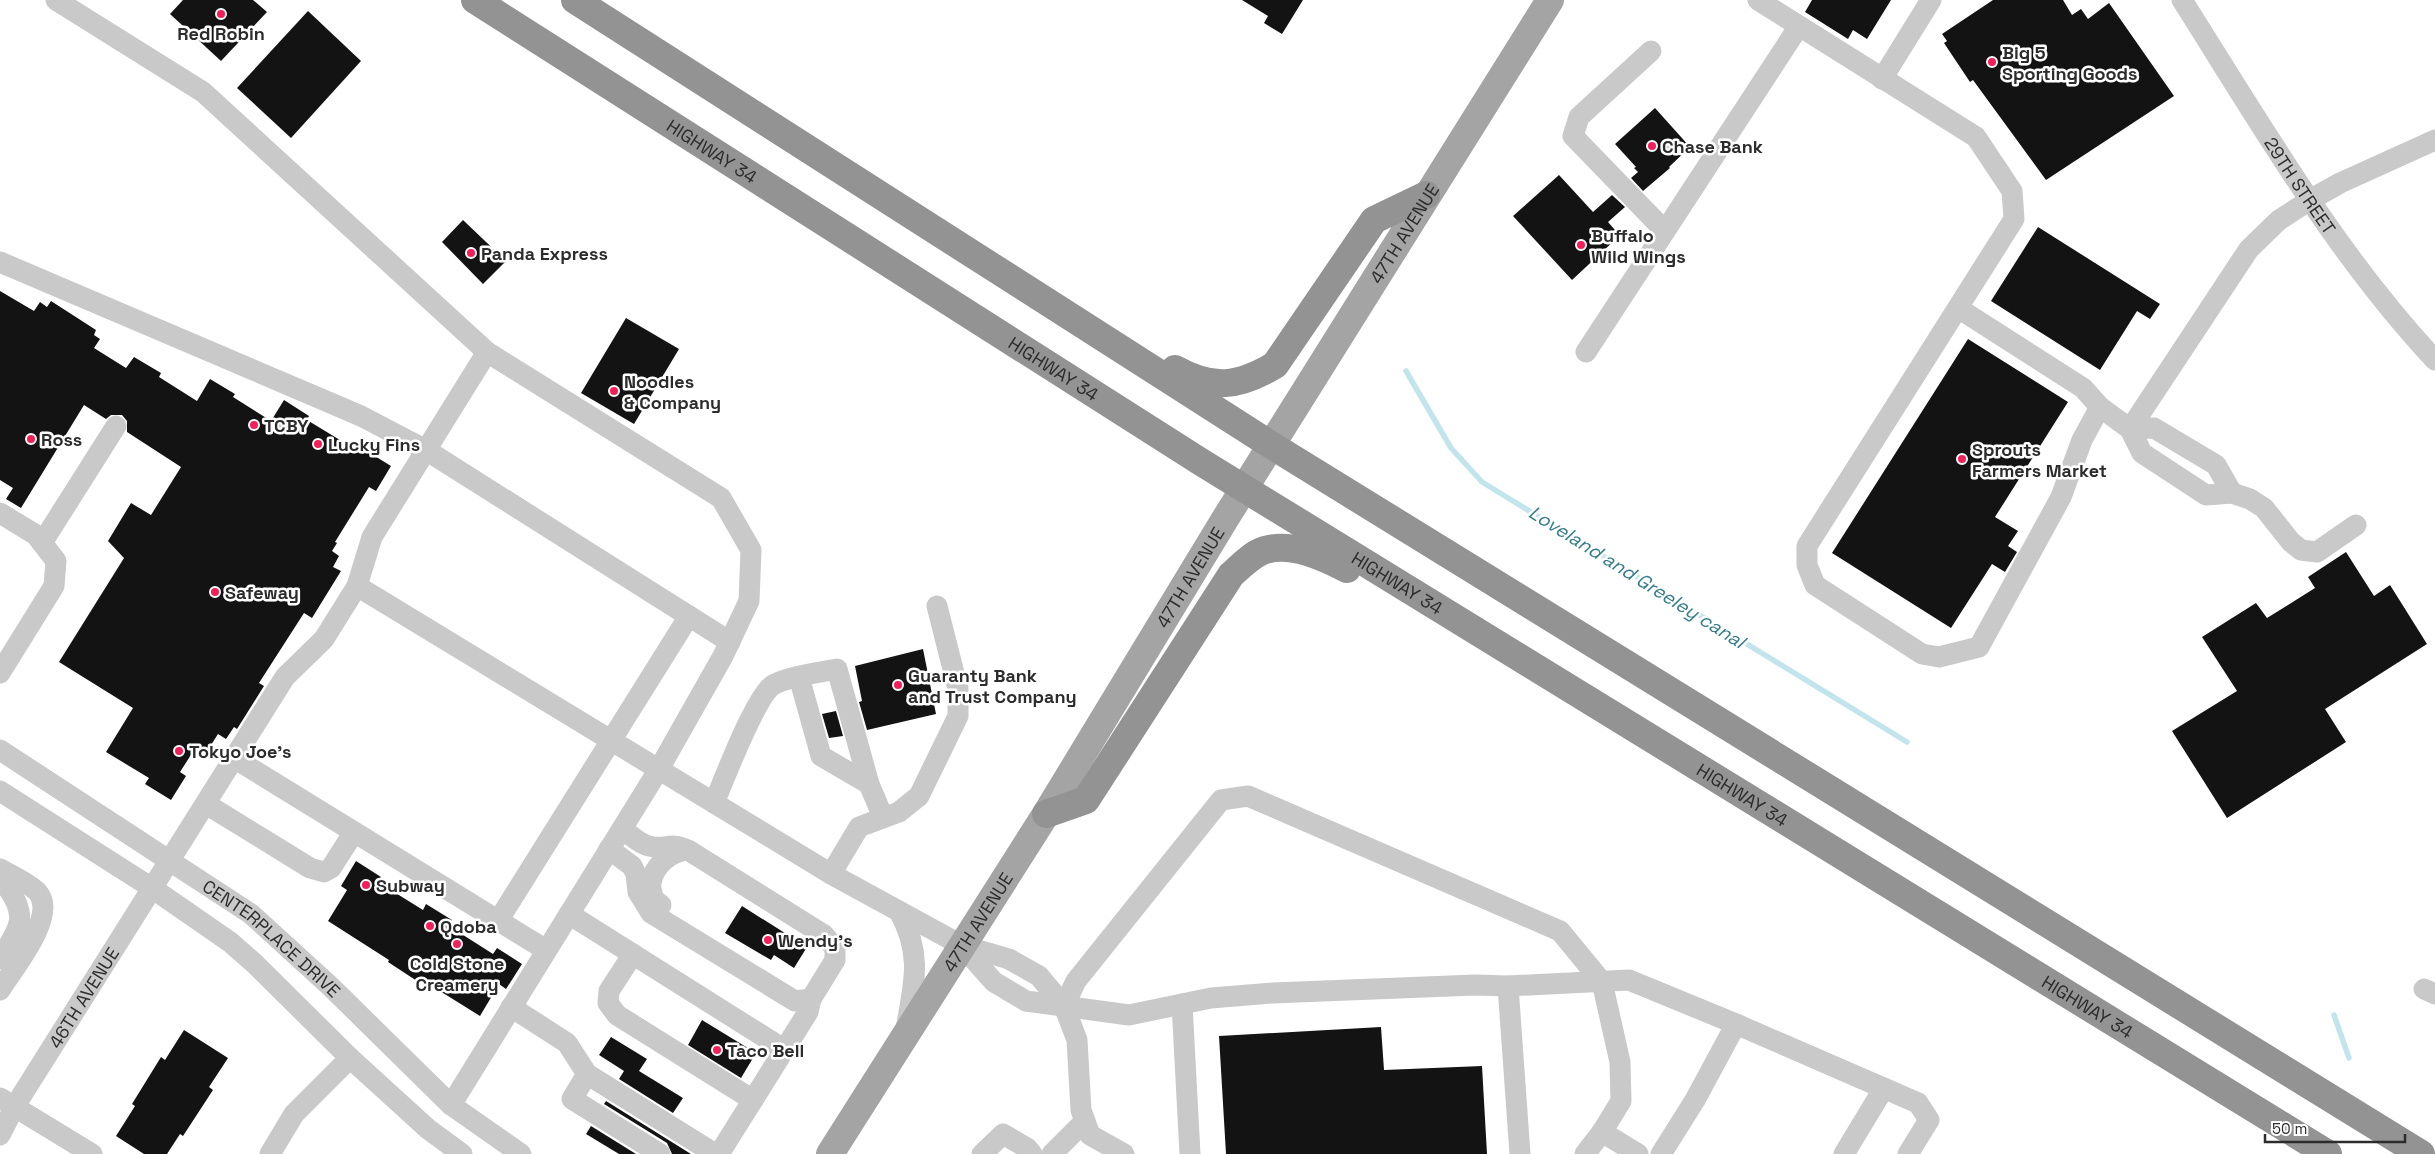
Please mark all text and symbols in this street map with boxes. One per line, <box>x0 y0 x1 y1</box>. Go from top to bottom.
marker: Red Robin <box>215 8 227 20</box>
place label: Red Robin <box>177 22 265 45</box>
place label: Big 5 Sporting Goods <box>2002 41 2138 85</box>
marker: Big 5 Sporting Goods <box>1986 56 1998 68</box>
street label: HIGHWAY 34 <box>663 114 762 188</box>
street label: 29TH STREET <box>2260 132 2341 239</box>
place label: Chase Bank <box>1662 135 1763 158</box>
marker: Chase Bank <box>1646 140 1658 152</box>
street label: 47TH AVENUE <box>1364 179 1444 287</box>
place label: Buffalo Wild Wings <box>1591 224 1686 268</box>
marker: Buffalo Wild Wings <box>1575 239 1587 251</box>
place label: Panda Express <box>481 242 608 265</box>
marker: Panda Express <box>465 247 477 259</box>
street label: HIGHWAY 34 <box>1004 331 1103 406</box>
place label: Noodles & Company <box>624 370 721 414</box>
marker: Noodles & Company <box>608 385 620 397</box>
place label: TCBY <box>264 414 309 437</box>
marker: TCBY <box>248 419 260 431</box>
place label: Ross <box>41 428 82 451</box>
marker: Ross <box>25 433 37 445</box>
place label: Lucky Fins <box>328 433 420 456</box>
marker: Lucky Fins <box>312 438 324 450</box>
place label: Sprouts Farmers Market <box>1972 438 2107 482</box>
marker: Sprouts Farmers Market <box>1956 453 1968 465</box>
water label: Loveland and Greeley canal <box>1524 500 1752 655</box>
street label: 47TH AVENUE <box>1151 523 1229 631</box>
street label: HIGHWAY 34 <box>1348 546 1447 619</box>
place label: Safeway <box>225 581 299 604</box>
marker: Safeway <box>209 586 221 598</box>
place label: Guaranty Bank and Trust Company <box>908 664 1077 708</box>
marker: Guaranty Bank and Trust Company <box>892 679 904 691</box>
place label: Tokyo Joe's <box>189 740 292 763</box>
marker: Tokyo Joe's <box>173 745 185 757</box>
street label: HIGHWAY 34 <box>1693 758 1792 831</box>
street label: 47TH AVENUE <box>937 868 1018 976</box>
street label: CENTERPLACE DRIVE <box>198 874 346 1002</box>
place label: Subway <box>376 874 445 897</box>
marker: Subway <box>360 879 372 891</box>
place label: Qdoba <box>440 915 497 938</box>
marker: Qdoba <box>424 920 436 932</box>
place label: Wendy's <box>778 929 853 952</box>
marker: Wendy's <box>762 934 774 946</box>
marker: Cold Stone Creamery <box>451 938 463 950</box>
street label: 46TH AVENUE <box>43 943 124 1052</box>
place label: Cold Stone Creamery <box>410 952 504 996</box>
street label: HIGHWAY 34 <box>2038 970 2137 1043</box>
place label: Taco Bell <box>727 1039 804 1062</box>
marker: Taco Bell <box>711 1044 723 1056</box>
scale bar <box>2265 1112 2405 1144</box>
text: 50 m <box>2272 1119 2307 1138</box>

